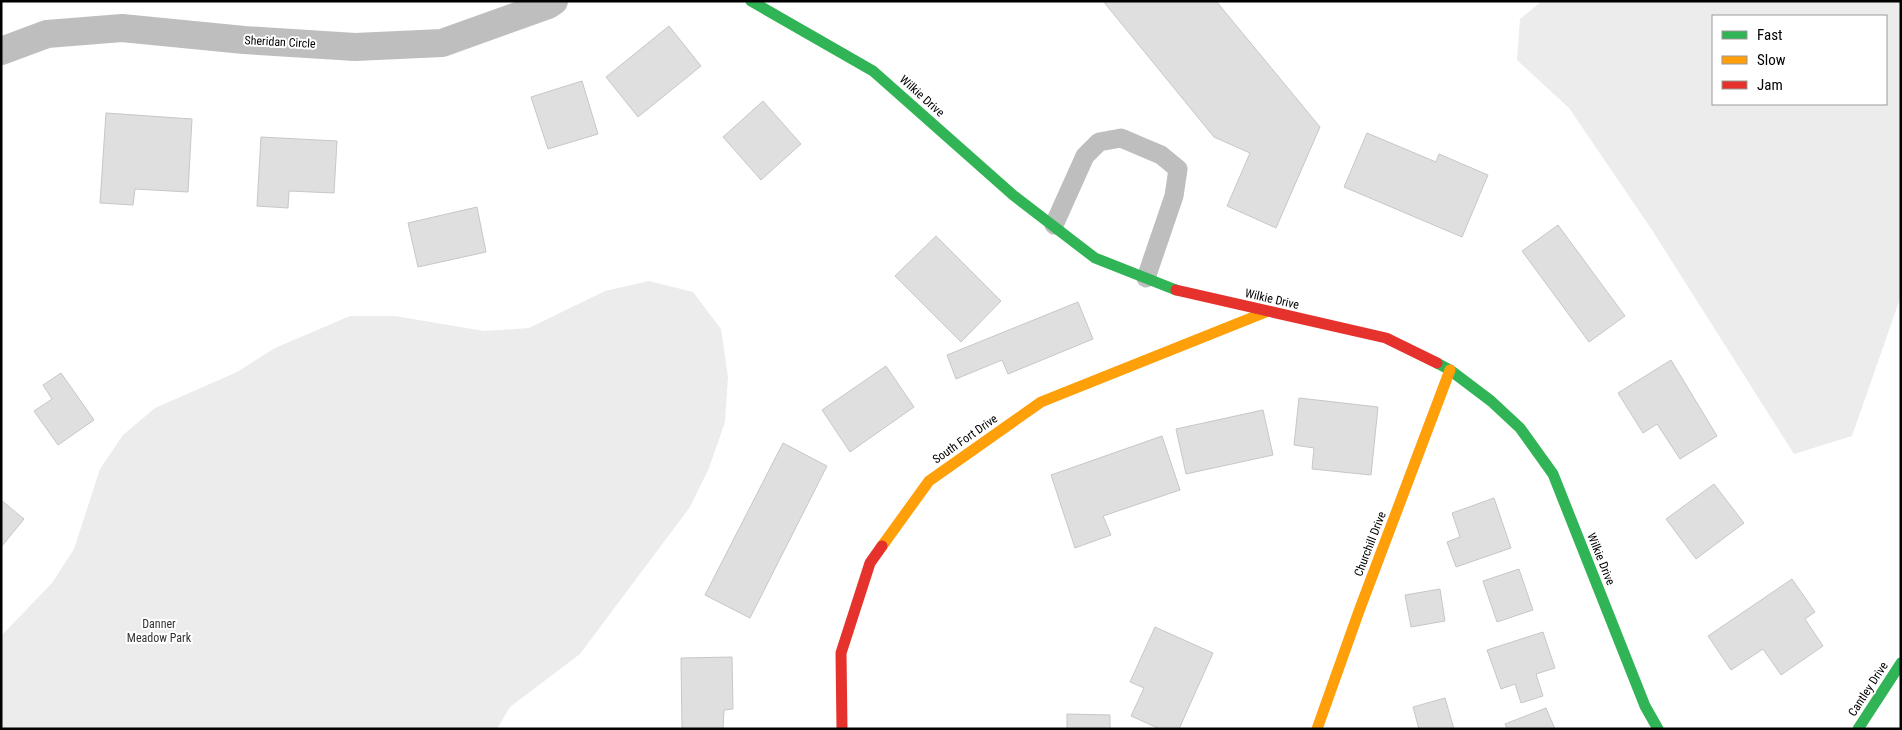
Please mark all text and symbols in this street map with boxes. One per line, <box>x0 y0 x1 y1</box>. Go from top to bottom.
legend <box>1712 15 1887 105</box>
text: Fast <box>1757 26 1782 44</box>
street label: Sheridan Circle <box>244 33 316 51</box>
text: Slow <box>1757 51 1786 69</box>
street label: Wilkie Drive <box>897 72 947 120</box>
text: Jam <box>1757 76 1783 94</box>
street label: Wilkie Drive <box>1244 286 1301 312</box>
street label: South Fort Drive <box>930 411 1000 467</box>
street label: Churchill Drive <box>1351 509 1389 578</box>
street label: Wilkie Drive <box>1584 531 1618 588</box>
park label: Danner Meadow Park <box>127 617 192 645</box>
street label: Cantley Drive <box>1845 659 1891 719</box>

